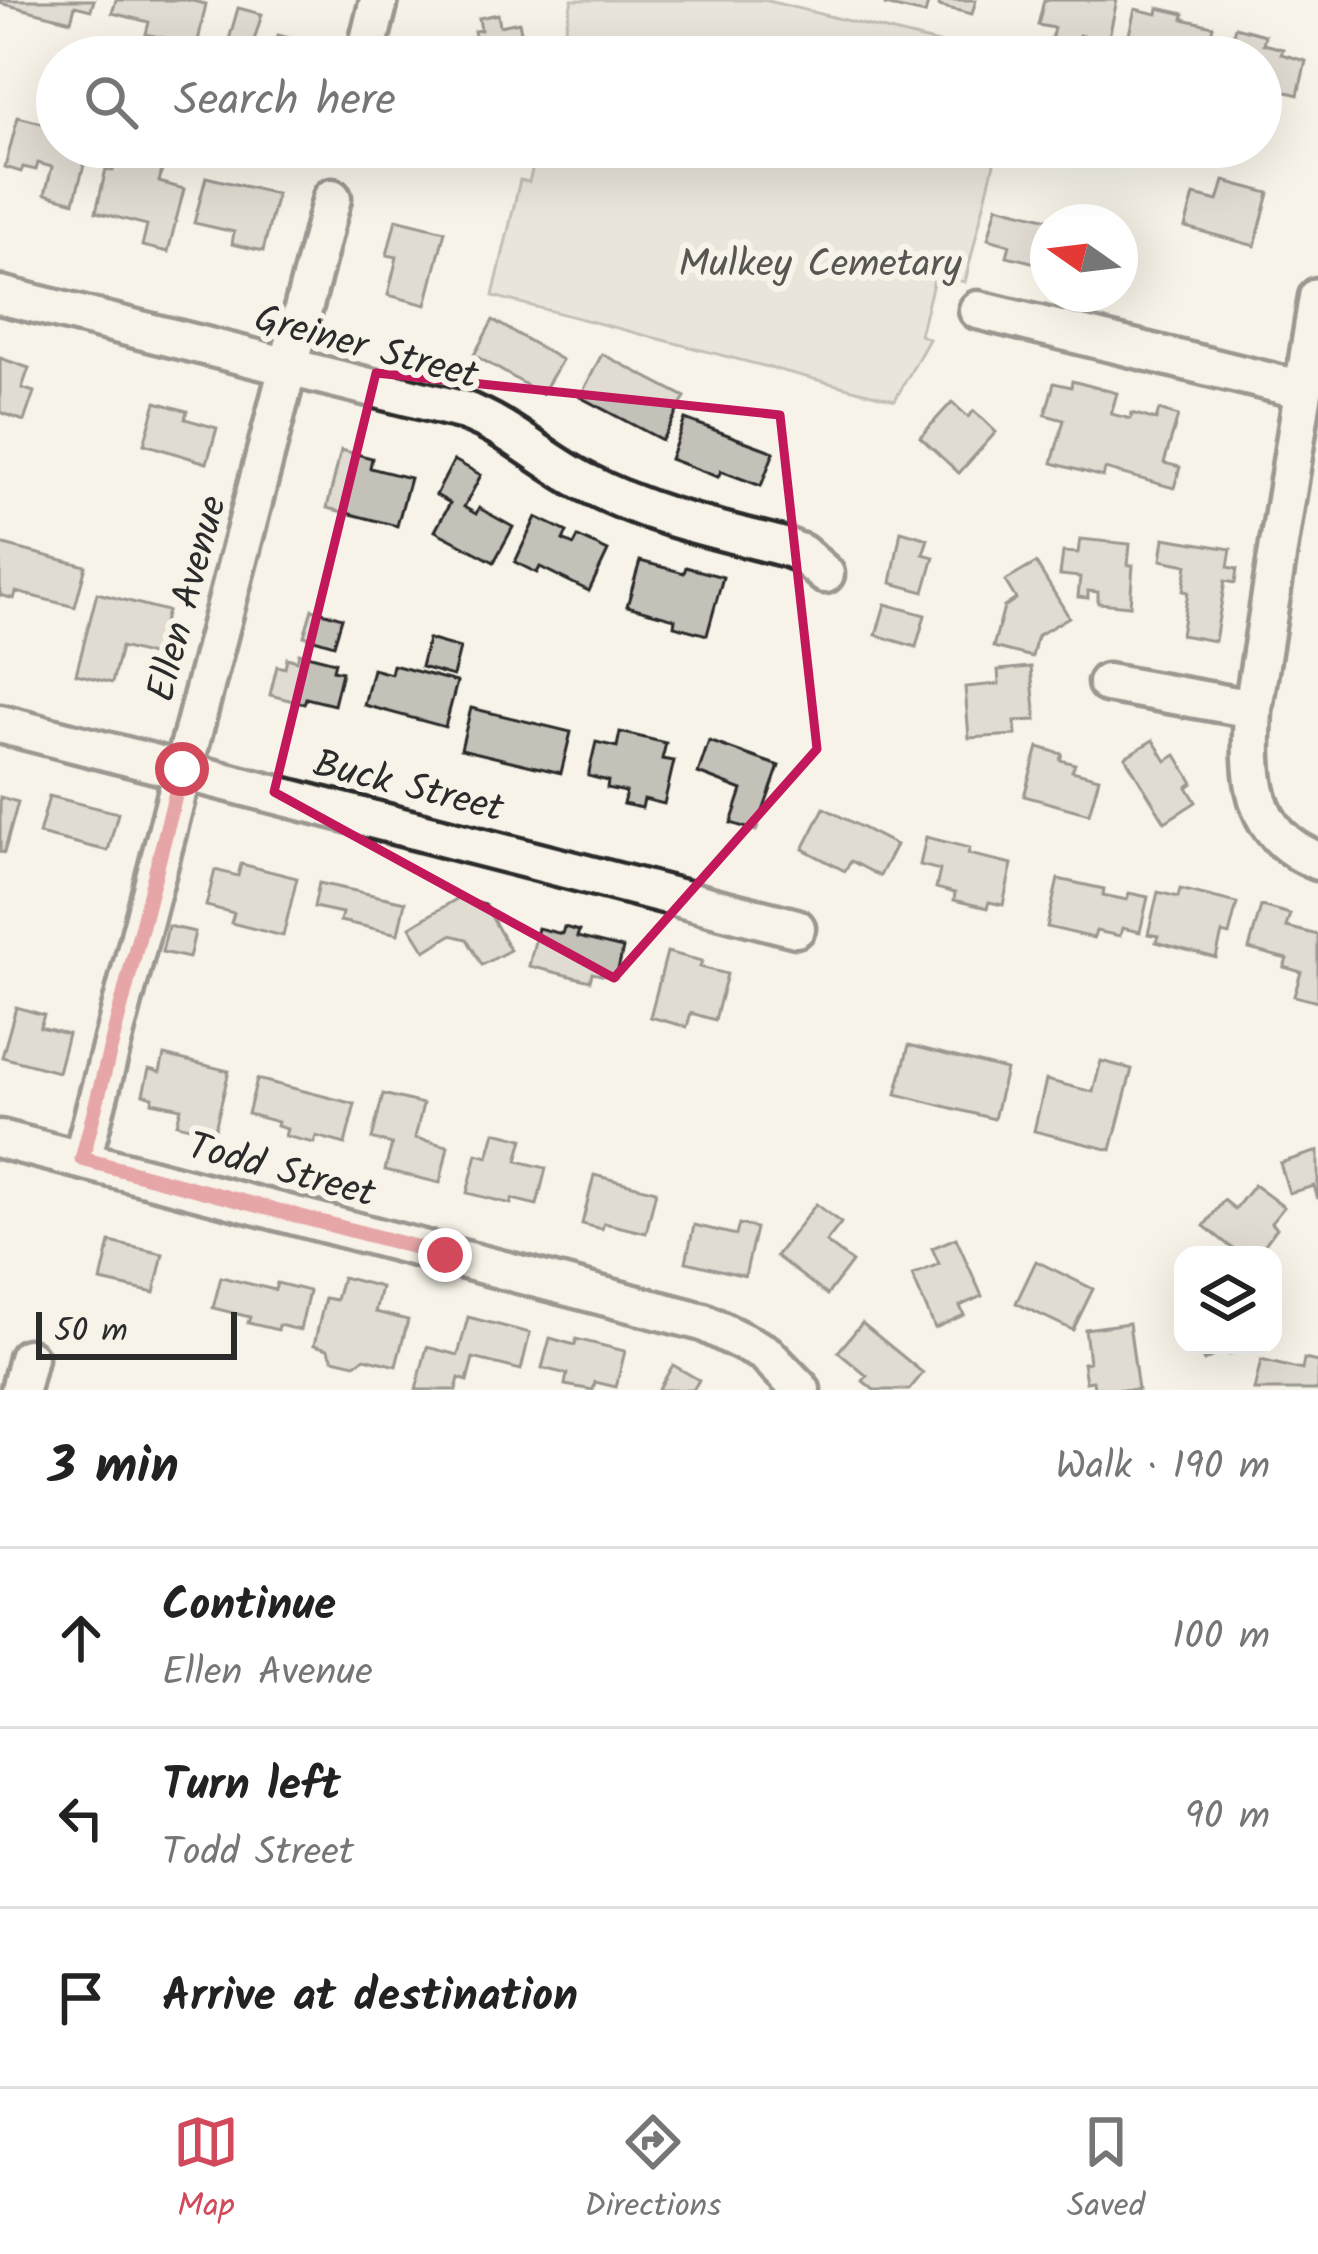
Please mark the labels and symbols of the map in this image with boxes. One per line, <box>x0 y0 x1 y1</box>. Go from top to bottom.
north arrow <box>1030 204 1138 312</box>
park label: Mulkey Cemetary <box>679 235 962 297</box>
street label: Greiner Street <box>247 289 486 409</box>
street label: Ellen Avenue <box>132 489 246 709</box>
street label: Buck Street <box>307 734 510 842</box>
route start <box>155 742 209 796</box>
street label: Todd Street <box>180 1117 383 1227</box>
route end <box>418 1228 472 1282</box>
scale bar <box>36 1306 237 1359</box>

